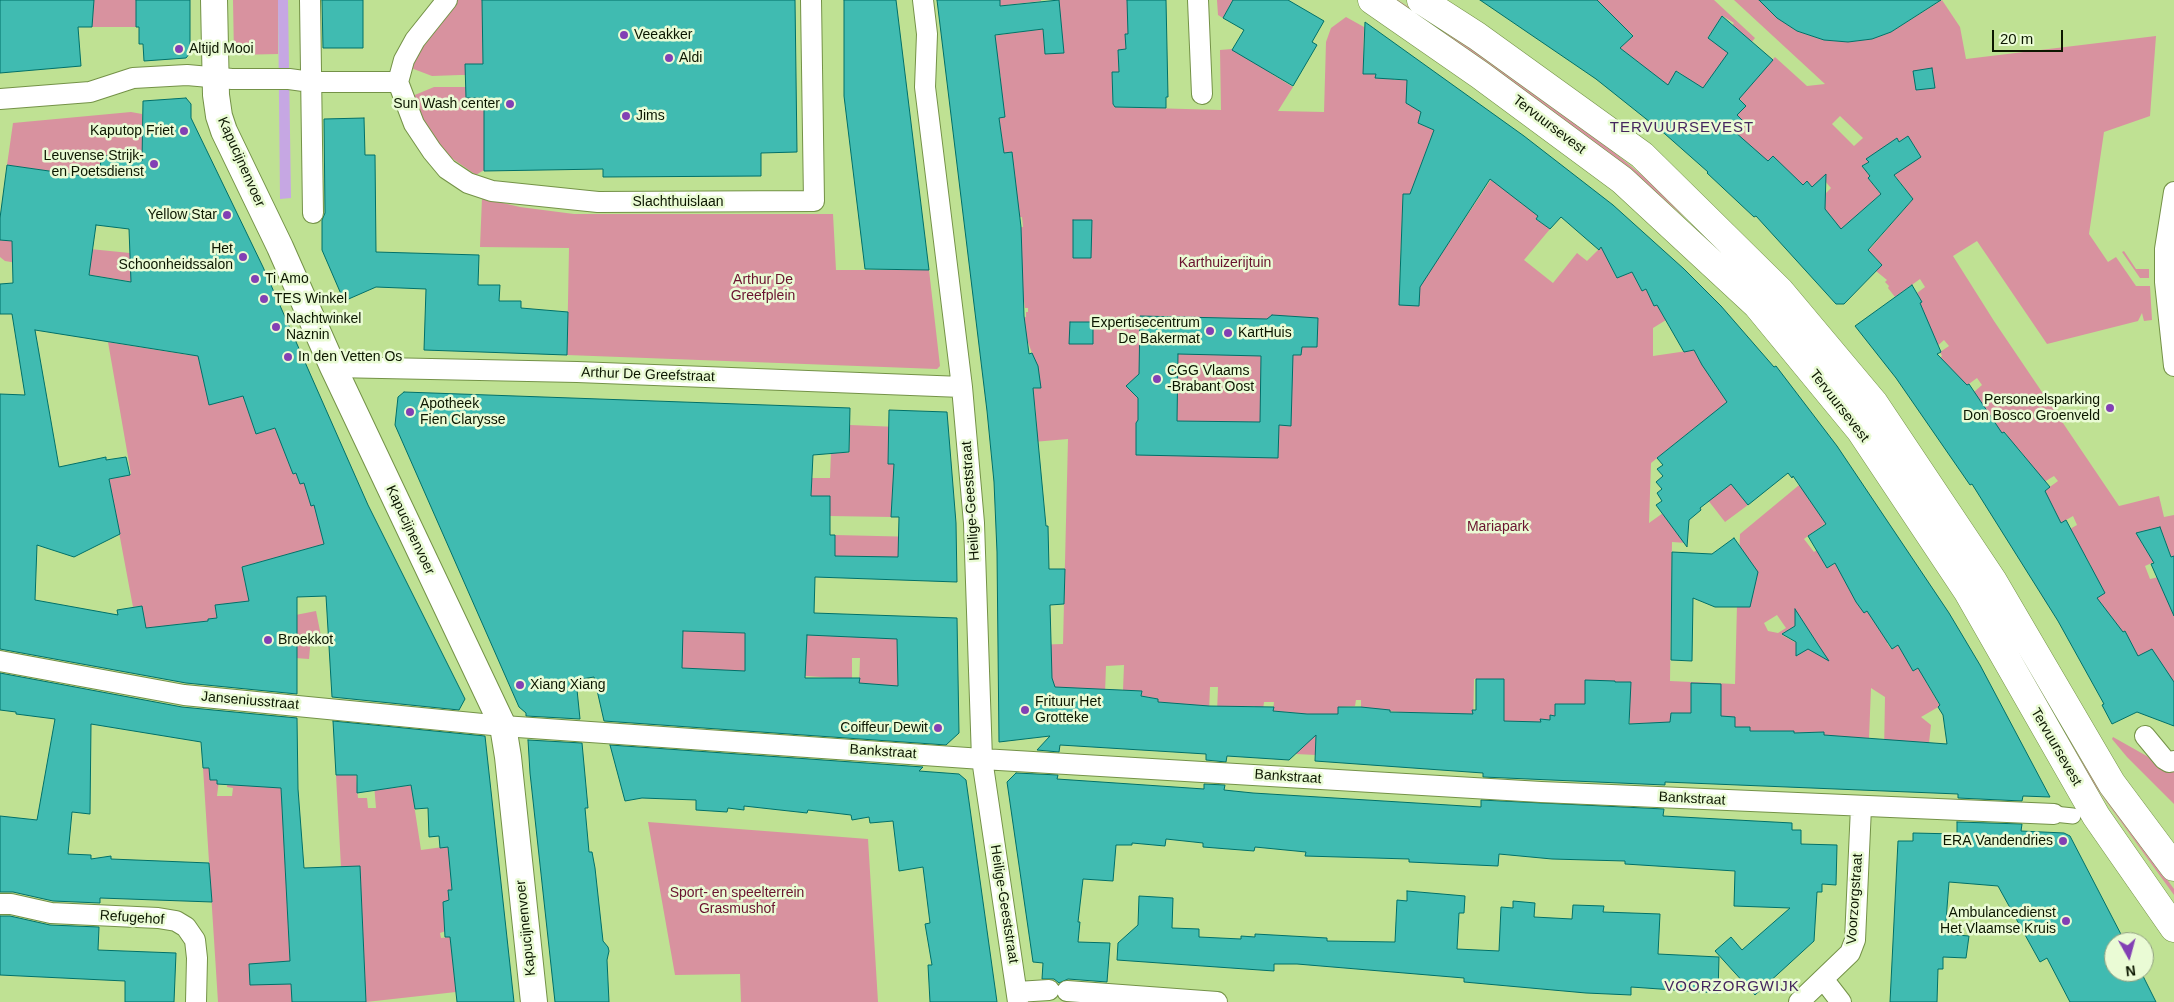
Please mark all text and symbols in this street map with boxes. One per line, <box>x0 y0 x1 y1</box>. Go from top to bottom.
scale bar <box>1994 20 2065 52</box>
place label: Veeakker <box>634 27 692 43</box>
marker: Veeakker <box>618 29 630 41</box>
text: 20 m <box>2000 30 2033 47</box>
place label: Altijd Mooi <box>189 41 254 57</box>
marker: Altijd Mooi <box>173 43 185 55</box>
place label: Aldi <box>679 50 702 66</box>
marker: Aldi <box>663 52 675 64</box>
street label: Tervuursevest <box>1509 92 1589 158</box>
place label: Sun Wash center <box>393 96 500 112</box>
marker: Sun Wash center <box>504 98 516 110</box>
place label: Jims <box>636 108 665 124</box>
marker: Jims <box>620 110 632 122</box>
street label: Kapucijnenvoer <box>214 115 268 209</box>
district label: TERVUURSEVEST <box>1608 119 1756 137</box>
place label: Kaputop Friet <box>90 123 174 139</box>
marker: Kaputop Friet <box>178 125 190 137</box>
place label: Leuvense Strijk- en Poetsdienst <box>44 148 144 180</box>
marker: Leuvense Strijk- en Poetsdienst <box>148 158 160 170</box>
street label: Slachthuislaan <box>632 194 724 210</box>
place label: Yellow Star <box>147 207 217 223</box>
marker: Yellow Star <box>221 209 233 221</box>
place label: Het Schoonheidssalon <box>119 241 233 274</box>
marker: Het Schoonheidssalon <box>237 251 249 263</box>
park label: Karthuizerijtuin <box>1179 255 1271 271</box>
place label: Ti Amo <box>265 271 309 287</box>
park label: Arthur De Greefplein <box>731 272 795 304</box>
marker: Ti Amo <box>249 273 261 285</box>
place label: TES Winkel <box>274 291 347 307</box>
marker: TES Winkel <box>258 293 270 305</box>
place label: Nachtwinkel Naznin <box>286 311 361 344</box>
place label: Expertisecentrum De Bakermat <box>1091 315 1200 348</box>
marker: Nachtwinkel Naznin <box>270 321 282 333</box>
marker: Expertisecentrum De Bakermat <box>1204 325 1216 337</box>
place label: KartHuis <box>1238 325 1292 341</box>
marker: KartHuis <box>1222 327 1234 339</box>
place label: In den Vetten Os <box>298 349 402 365</box>
marker: In den Vetten Os <box>282 351 294 363</box>
place label: CGG Vlaams -Brabant Oost <box>1167 363 1254 396</box>
street label: Arthur De Greefstraat <box>581 364 715 386</box>
street label: Tervuursevest <box>1806 366 1872 446</box>
marker: CGG Vlaams -Brabant Oost <box>1151 373 1163 385</box>
place label: Personeelsparking Don Bosco Groenveld <box>1963 392 2100 424</box>
place label: Apotheek Fien Clarysse <box>420 396 506 428</box>
marker: Personeelsparking Don Bosco Groenveld <box>2104 402 2116 414</box>
marker: Apotheek Fien Clarysse <box>404 406 416 418</box>
street label: Heilige-Geeststraat <box>958 441 984 561</box>
street label: Kapucijnenvoer <box>382 483 438 577</box>
park label: Mariapark <box>1467 519 1529 535</box>
place label: Broekkot <box>278 632 333 648</box>
marker: Broekkot <box>262 634 274 646</box>
place label: Xiang Xiang <box>530 677 606 693</box>
marker: Xiang Xiang <box>514 679 526 691</box>
street label: Janseniusstraat <box>200 688 300 714</box>
place label: Frituur Het Grotteke <box>1035 694 1101 726</box>
marker: Frituur Het Grotteke <box>1019 704 1031 716</box>
street label: Tervuursevest <box>2027 705 2085 789</box>
place label: Coiffeur Dewit <box>840 720 928 736</box>
marker: Coiffeur Dewit <box>932 722 944 734</box>
street label: Bankstraat <box>849 741 917 763</box>
street label: Bankstraat <box>1254 766 1322 788</box>
street label: Bankstraat <box>1658 789 1726 809</box>
place label: ERA Vandendries <box>1943 833 2053 849</box>
marker: ERA Vandendries <box>2057 835 2069 847</box>
street label: Heilige-Geeststraat <box>986 844 1022 964</box>
street label: Voorzorgstraat <box>1843 853 1867 945</box>
street label: Kapucijnenvoer <box>513 879 539 977</box>
park label: Sport- en speelterrein Grasmushof <box>670 885 804 918</box>
place label: Ambulancedienst Het Vlaamse Kruis <box>1940 905 2056 938</box>
street label: Refugehof <box>99 907 165 929</box>
marker: Ambulancedienst Het Vlaamse Kruis <box>2060 915 2072 927</box>
north arrow <box>2104 932 2154 982</box>
text: N <box>2125 962 2137 979</box>
district label: VOORZORGWIJK <box>1663 978 1801 996</box>

